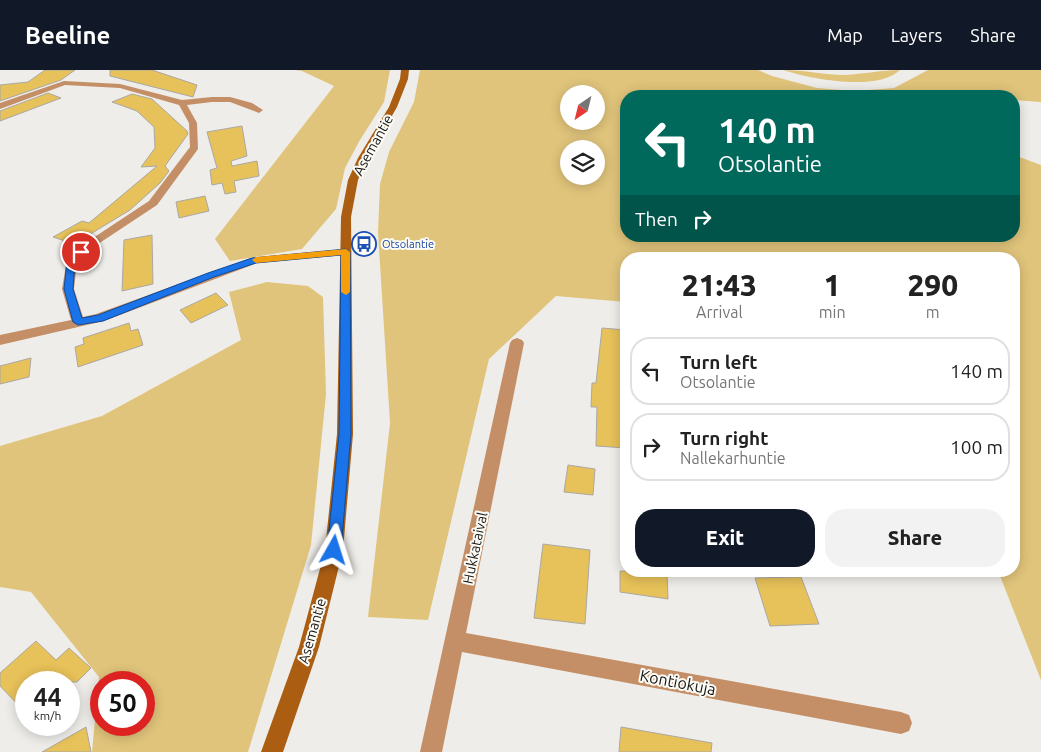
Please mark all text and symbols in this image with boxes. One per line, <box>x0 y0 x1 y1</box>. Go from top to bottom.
text: Beeline <box>25 22 110 49</box>
text: Map <box>827 25 863 45</box>
text: Layers <box>891 25 942 45</box>
text: Share <box>970 25 1016 45</box>
north arrow <box>560 85 605 130</box>
map controls <box>560 85 605 185</box>
icon: left <box>635 110 700 175</box>
text: 140 m <box>718 110 816 150</box>
street label: Asemantie <box>350 112 396 178</box>
button: layers <box>560 140 605 185</box>
text: Otsolantie <box>718 151 822 176</box>
icon: right <box>688 205 716 233</box>
text: Then <box>635 208 678 230</box>
pin <box>60 231 102 273</box>
bus stop icon: Otsolantie <box>351 231 377 257</box>
icon: arrive <box>67 238 95 266</box>
place label: Otsolantie <box>382 238 434 250</box>
text: 21:43 <box>682 268 757 302</box>
text: 1 <box>824 268 841 302</box>
text: 290 <box>907 268 958 302</box>
text: Arrival <box>696 303 743 321</box>
text: min <box>819 303 846 321</box>
text: m <box>926 303 940 321</box>
text: Turn left <box>680 351 758 373</box>
icon: left <box>637 357 665 385</box>
text: 140 m <box>950 360 1003 382</box>
text: Otsolantie <box>680 373 756 391</box>
text: Turn right <box>680 427 768 449</box>
icon: right <box>637 433 665 461</box>
text: 100 m <box>950 436 1003 458</box>
text: Nallekarhuntie <box>680 449 786 467</box>
button: Exit <box>635 509 815 567</box>
button: Share <box>825 509 1005 567</box>
street label: Hukkataival <box>460 510 490 585</box>
position arrow <box>307 523 359 575</box>
street label: Asemantie <box>295 597 329 665</box>
street label: Kontiokuja <box>639 666 717 698</box>
speed limit sign: 50 <box>90 671 155 736</box>
text: 44 <box>33 683 62 711</box>
text: km/h <box>34 709 61 722</box>

